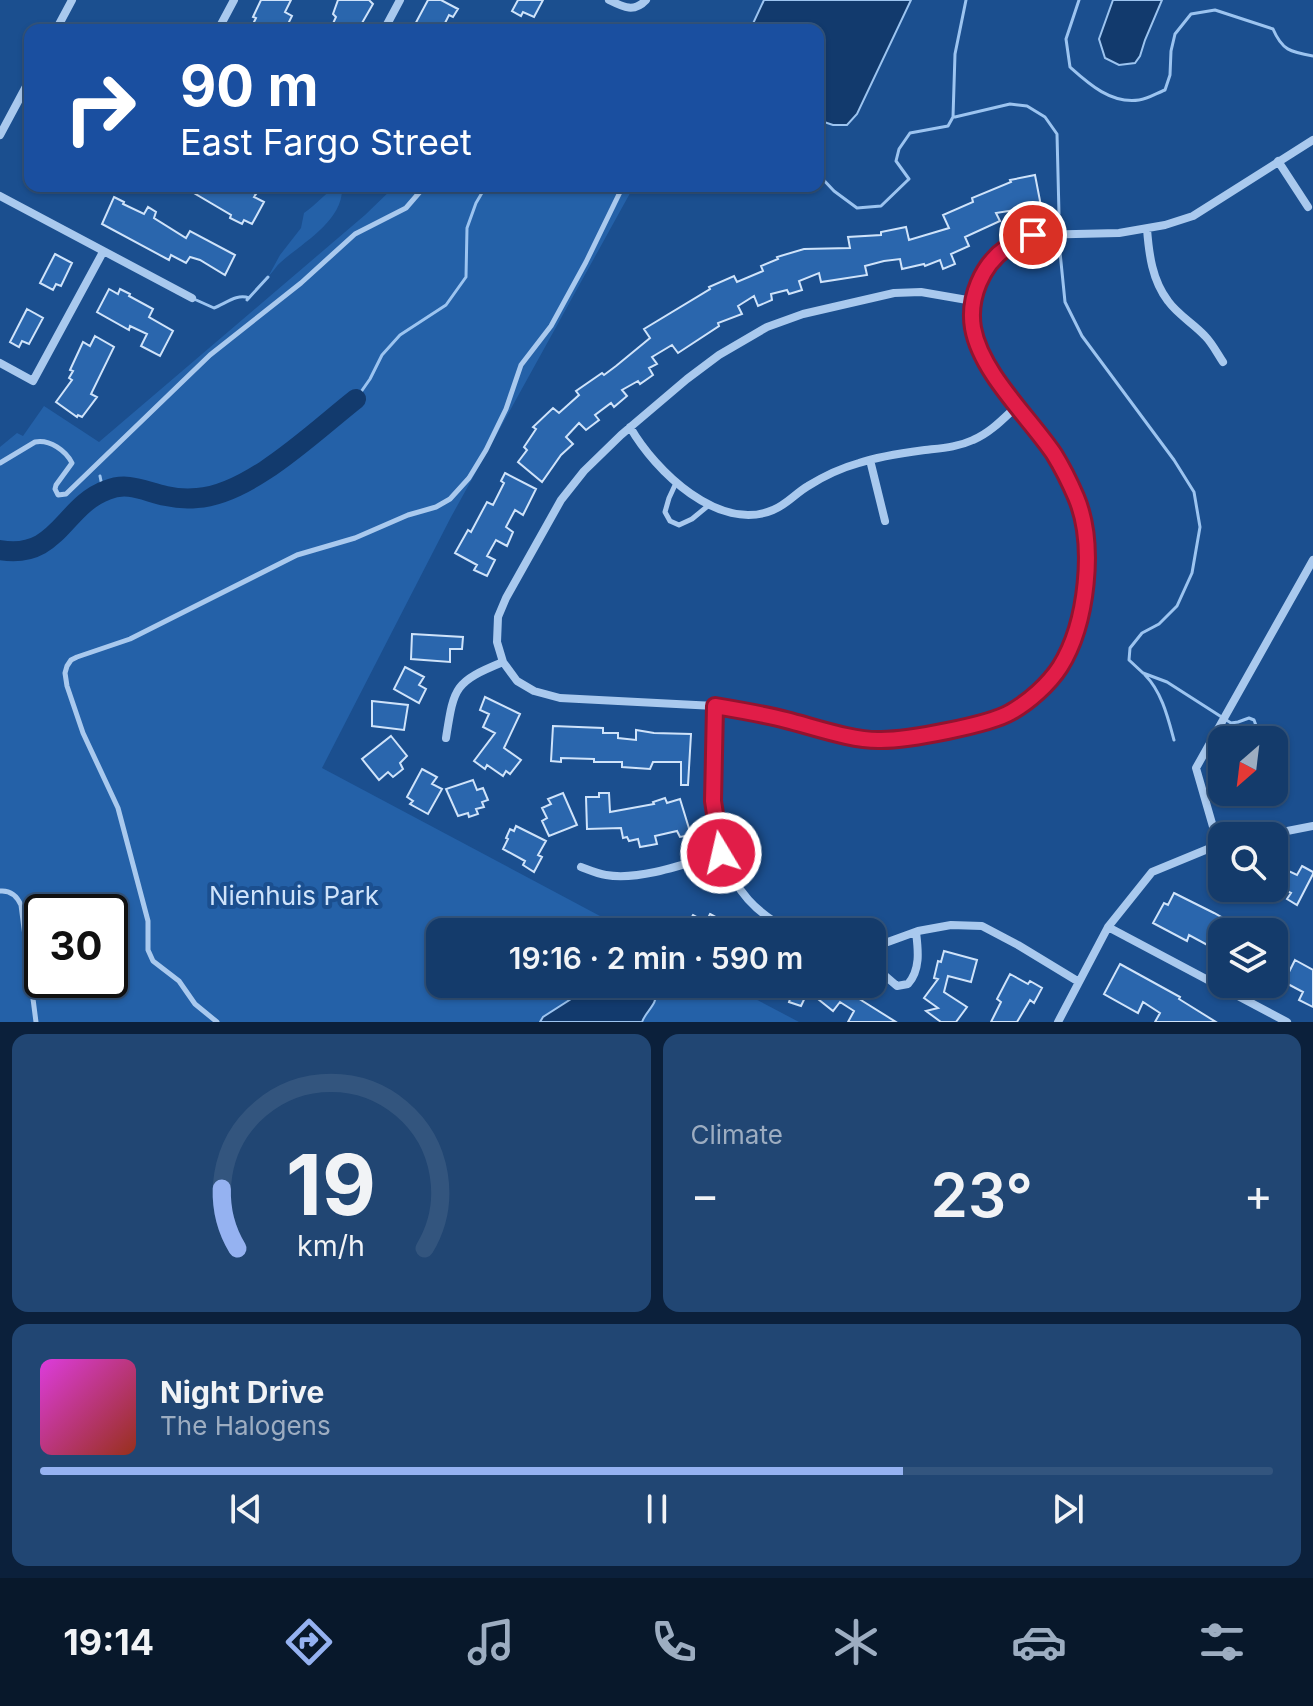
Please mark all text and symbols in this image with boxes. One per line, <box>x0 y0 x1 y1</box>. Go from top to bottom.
text: 90 m <box>180 52 319 120</box>
icon: right <box>48 56 152 160</box>
text: East Fargo Street <box>180 120 472 164</box>
pin <box>999 201 1067 269</box>
icon: arrive <box>1011 213 1055 257</box>
north arrow <box>1208 726 1288 806</box>
map controls <box>1208 726 1288 998</box>
position arrow <box>679 811 763 895</box>
button: search <box>1208 822 1288 902</box>
park label: Nienhuis Park <box>209 880 379 911</box>
speed limit sign: 30 <box>24 894 128 998</box>
button: layers <box>1208 918 1288 998</box>
text: 19:16 · 2 min · 590 m <box>509 940 803 976</box>
text: Climate <box>691 1119 783 1150</box>
text: 19 <box>286 1134 376 1235</box>
text: 23° <box>931 1159 1033 1231</box>
text: − <box>691 1168 720 1222</box>
text: + <box>1244 1168 1273 1222</box>
text: km/h <box>297 1228 365 1263</box>
text: Night Drive <box>160 1374 324 1410</box>
text: The Halogens <box>160 1410 331 1441</box>
icon: previous <box>224 1487 268 1531</box>
icon: pause <box>635 1487 679 1531</box>
icon: next <box>1046 1487 1090 1531</box>
icon: directions <box>281 1614 337 1670</box>
icon: music <box>463 1614 519 1670</box>
icon: phone <box>646 1614 702 1670</box>
icon: climate <box>828 1614 884 1670</box>
icon: car <box>1011 1614 1067 1670</box>
icon: filters <box>1194 1614 1250 1670</box>
text: 19:14 <box>63 1620 154 1664</box>

